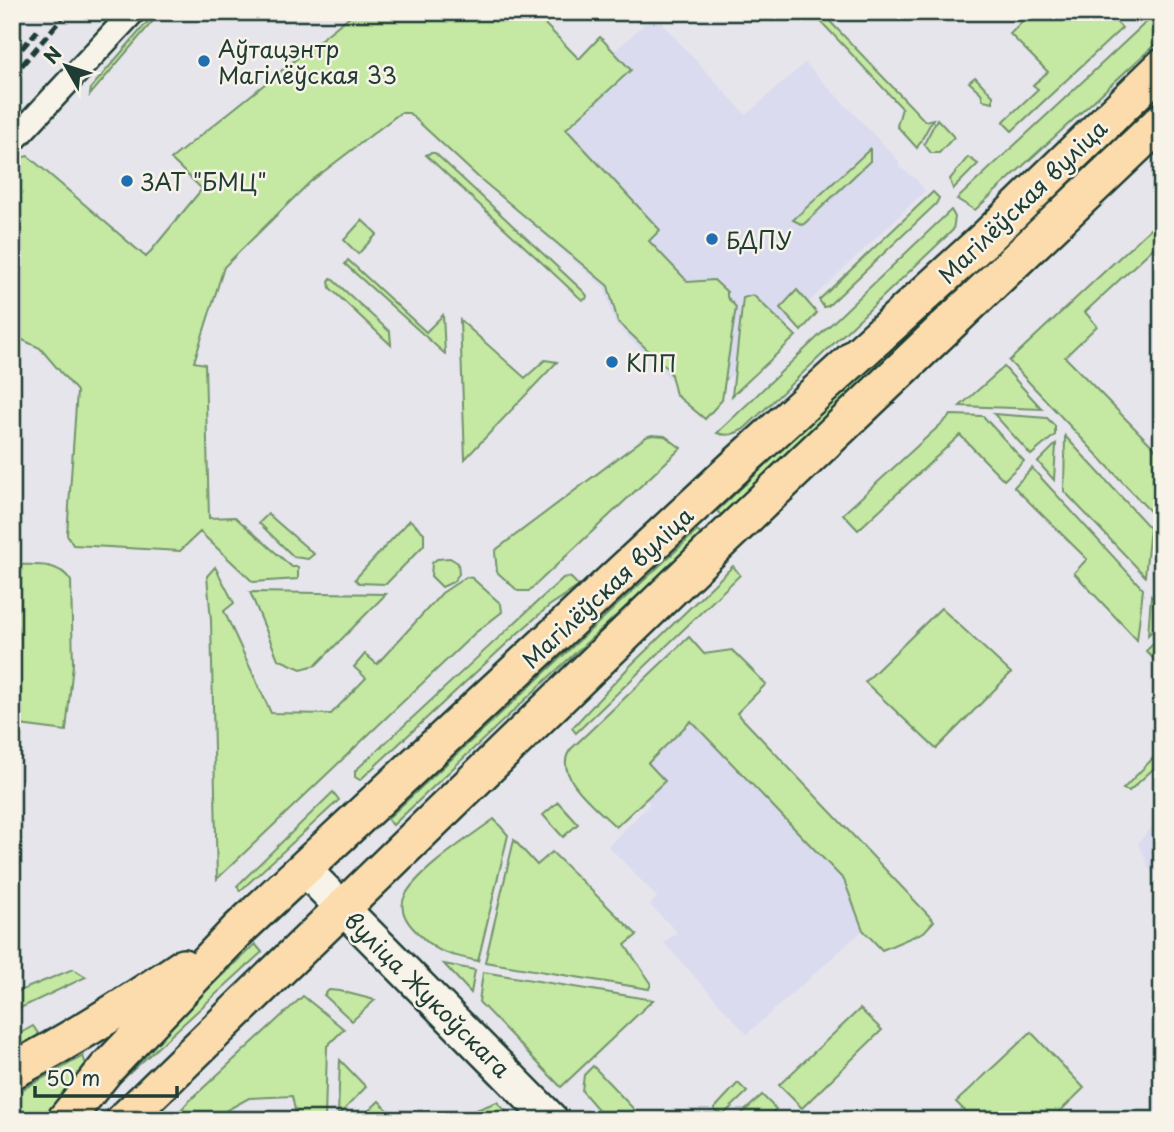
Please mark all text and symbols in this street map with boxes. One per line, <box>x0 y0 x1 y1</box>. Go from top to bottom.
place label: Аўтацэнтр Магілёўская 33 <box>218 31 397 92</box>
north arrow <box>32 32 102 102</box>
text: N <box>36 40 68 69</box>
marker: Аўтацэнтр Магілёўская 33 <box>196 53 212 69</box>
street label: Магілёўская вуліца <box>929 111 1115 291</box>
place label: ЗАТ "БМЦ" <box>141 164 267 199</box>
marker: ЗАТ "БМЦ" <box>119 173 135 189</box>
place label: БДПУ <box>726 222 792 257</box>
marker: БДПУ <box>704 231 720 247</box>
place label: КПП <box>626 345 677 380</box>
marker: КПП <box>604 354 620 370</box>
street label: Магілёўская вуліца <box>513 498 701 676</box>
street label: вуліца Жукоўскага <box>337 903 519 1085</box>
scale bar <box>35 1055 177 1099</box>
text: 50 m <box>46 1061 100 1093</box>

